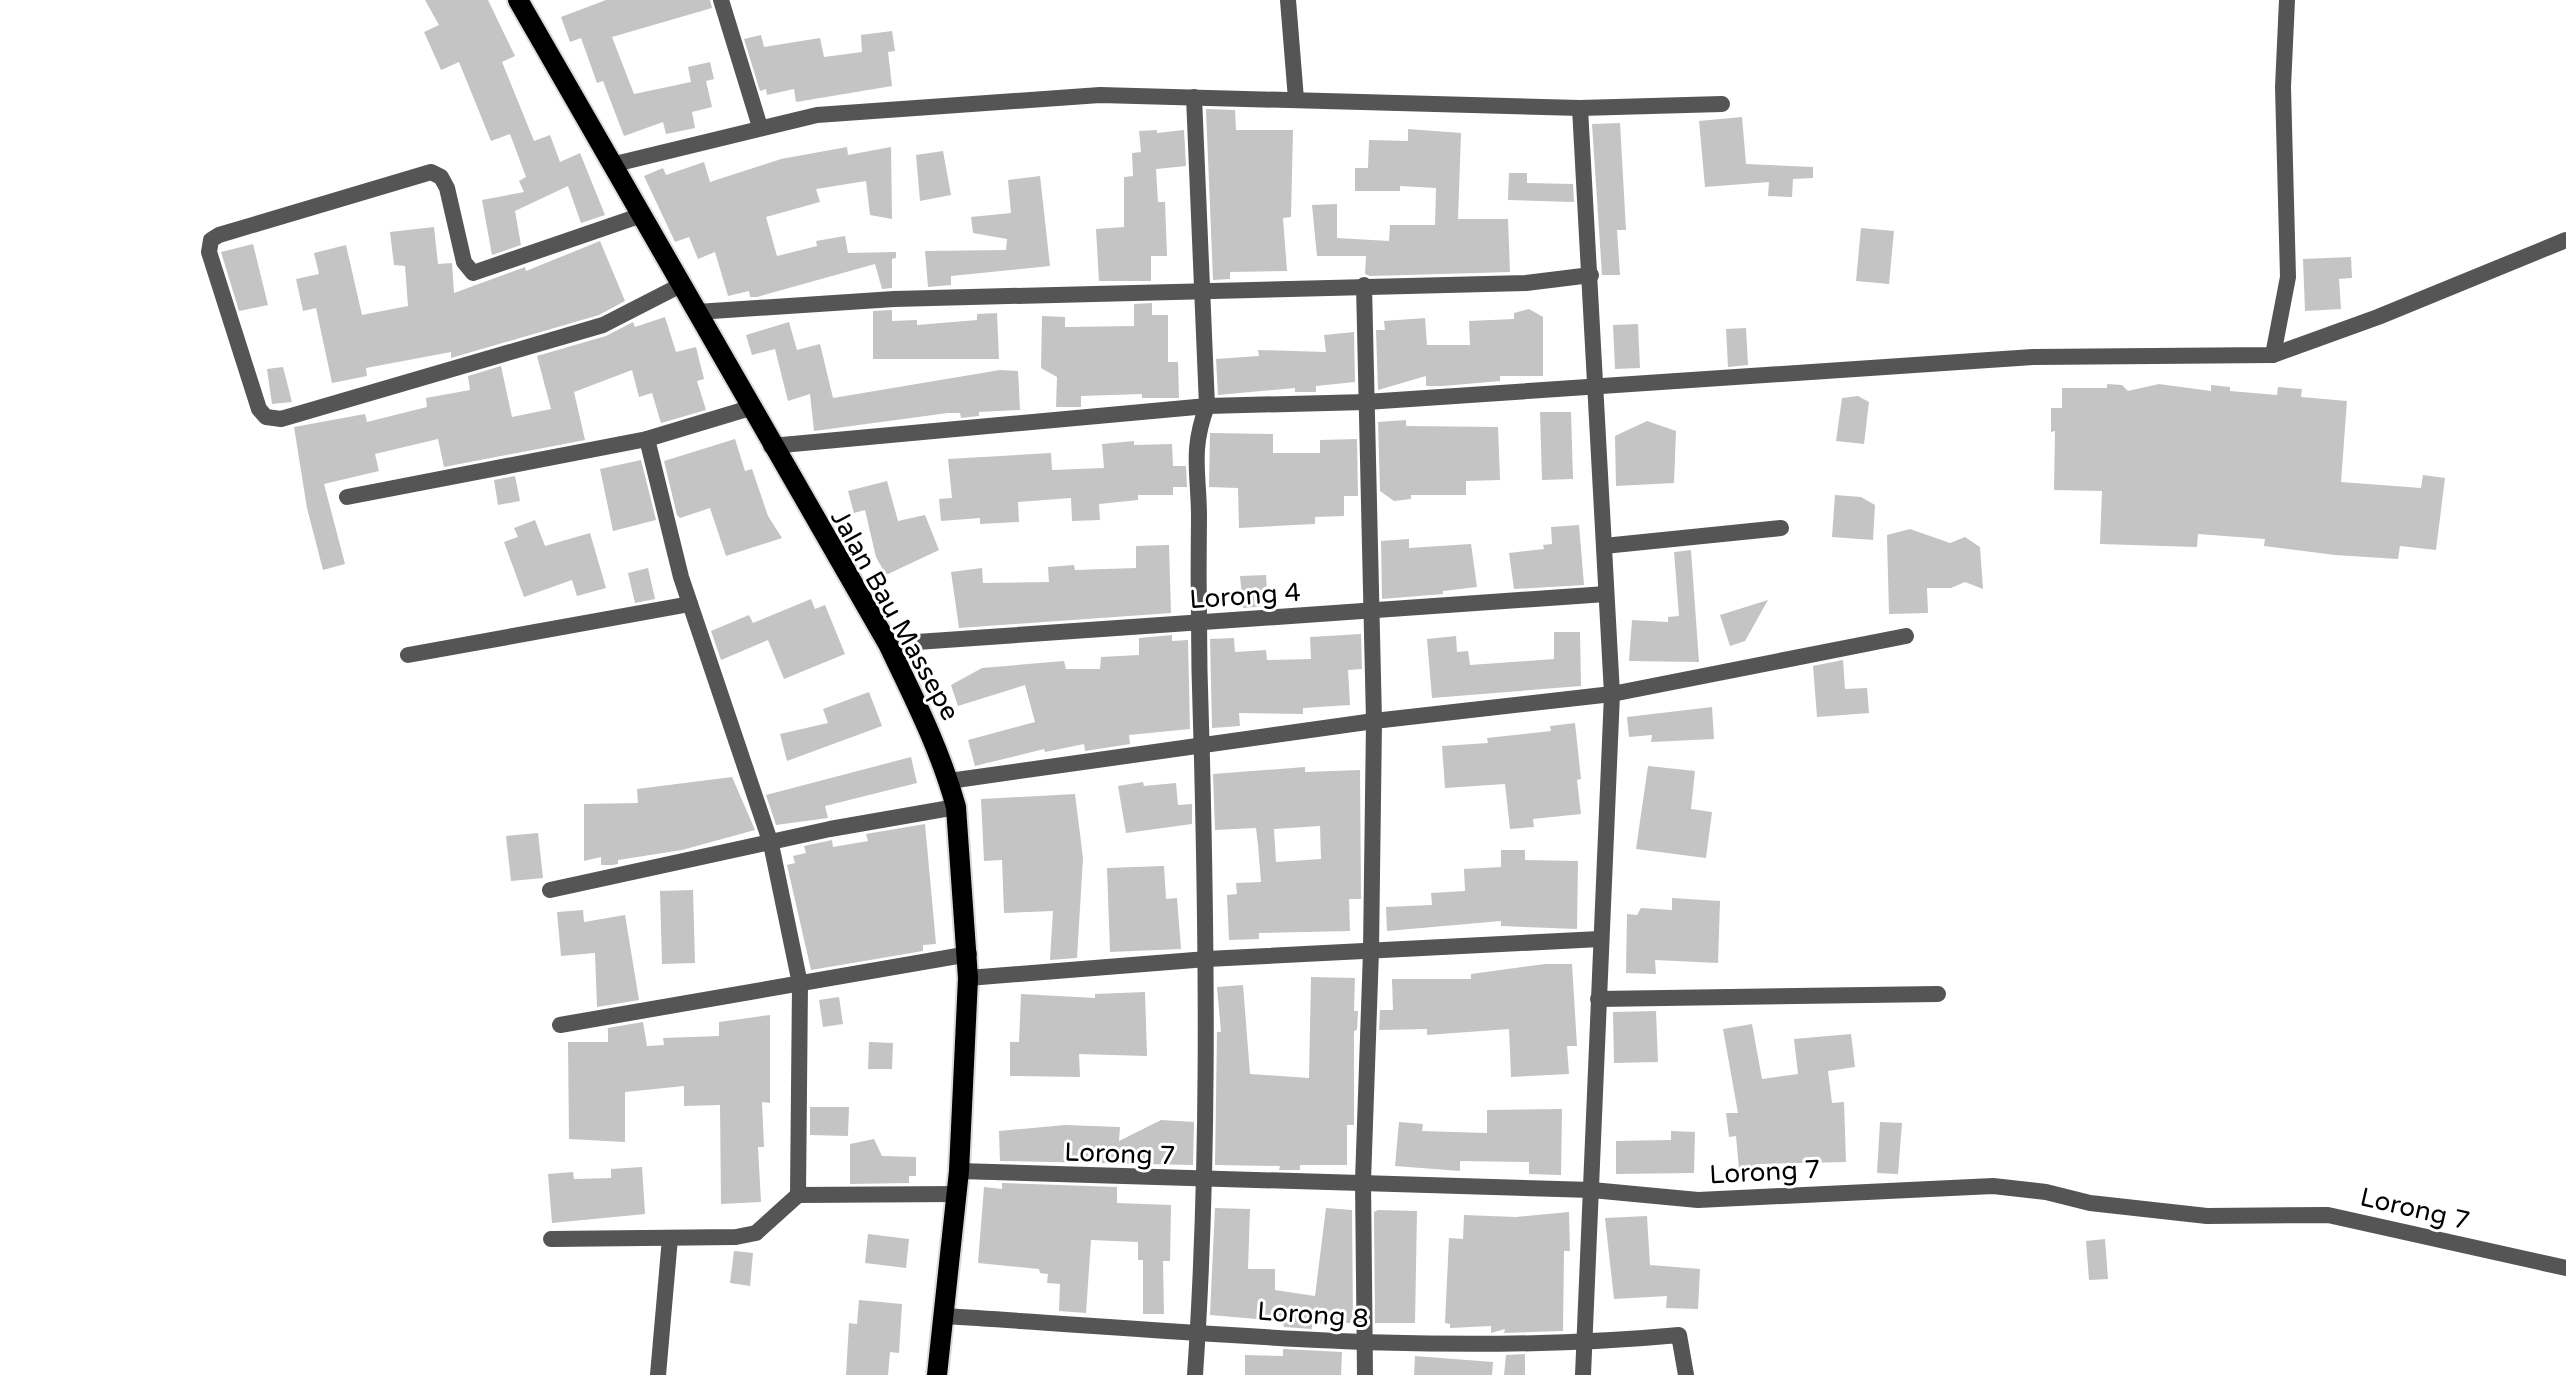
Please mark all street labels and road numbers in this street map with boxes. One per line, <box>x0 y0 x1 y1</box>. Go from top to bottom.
street label: Jalan Bau Massepe <box>824 504 966 726</box>
street label: Lorong 4 <box>1188 577 1302 615</box>
street label: Lorong 7 <box>1064 1137 1176 1171</box>
street label: Lorong 7 <box>1709 1154 1821 1190</box>
street label: Lorong 7 <box>2357 1181 2473 1237</box>
street label: Lorong 8 <box>1256 1296 1370 1334</box>

